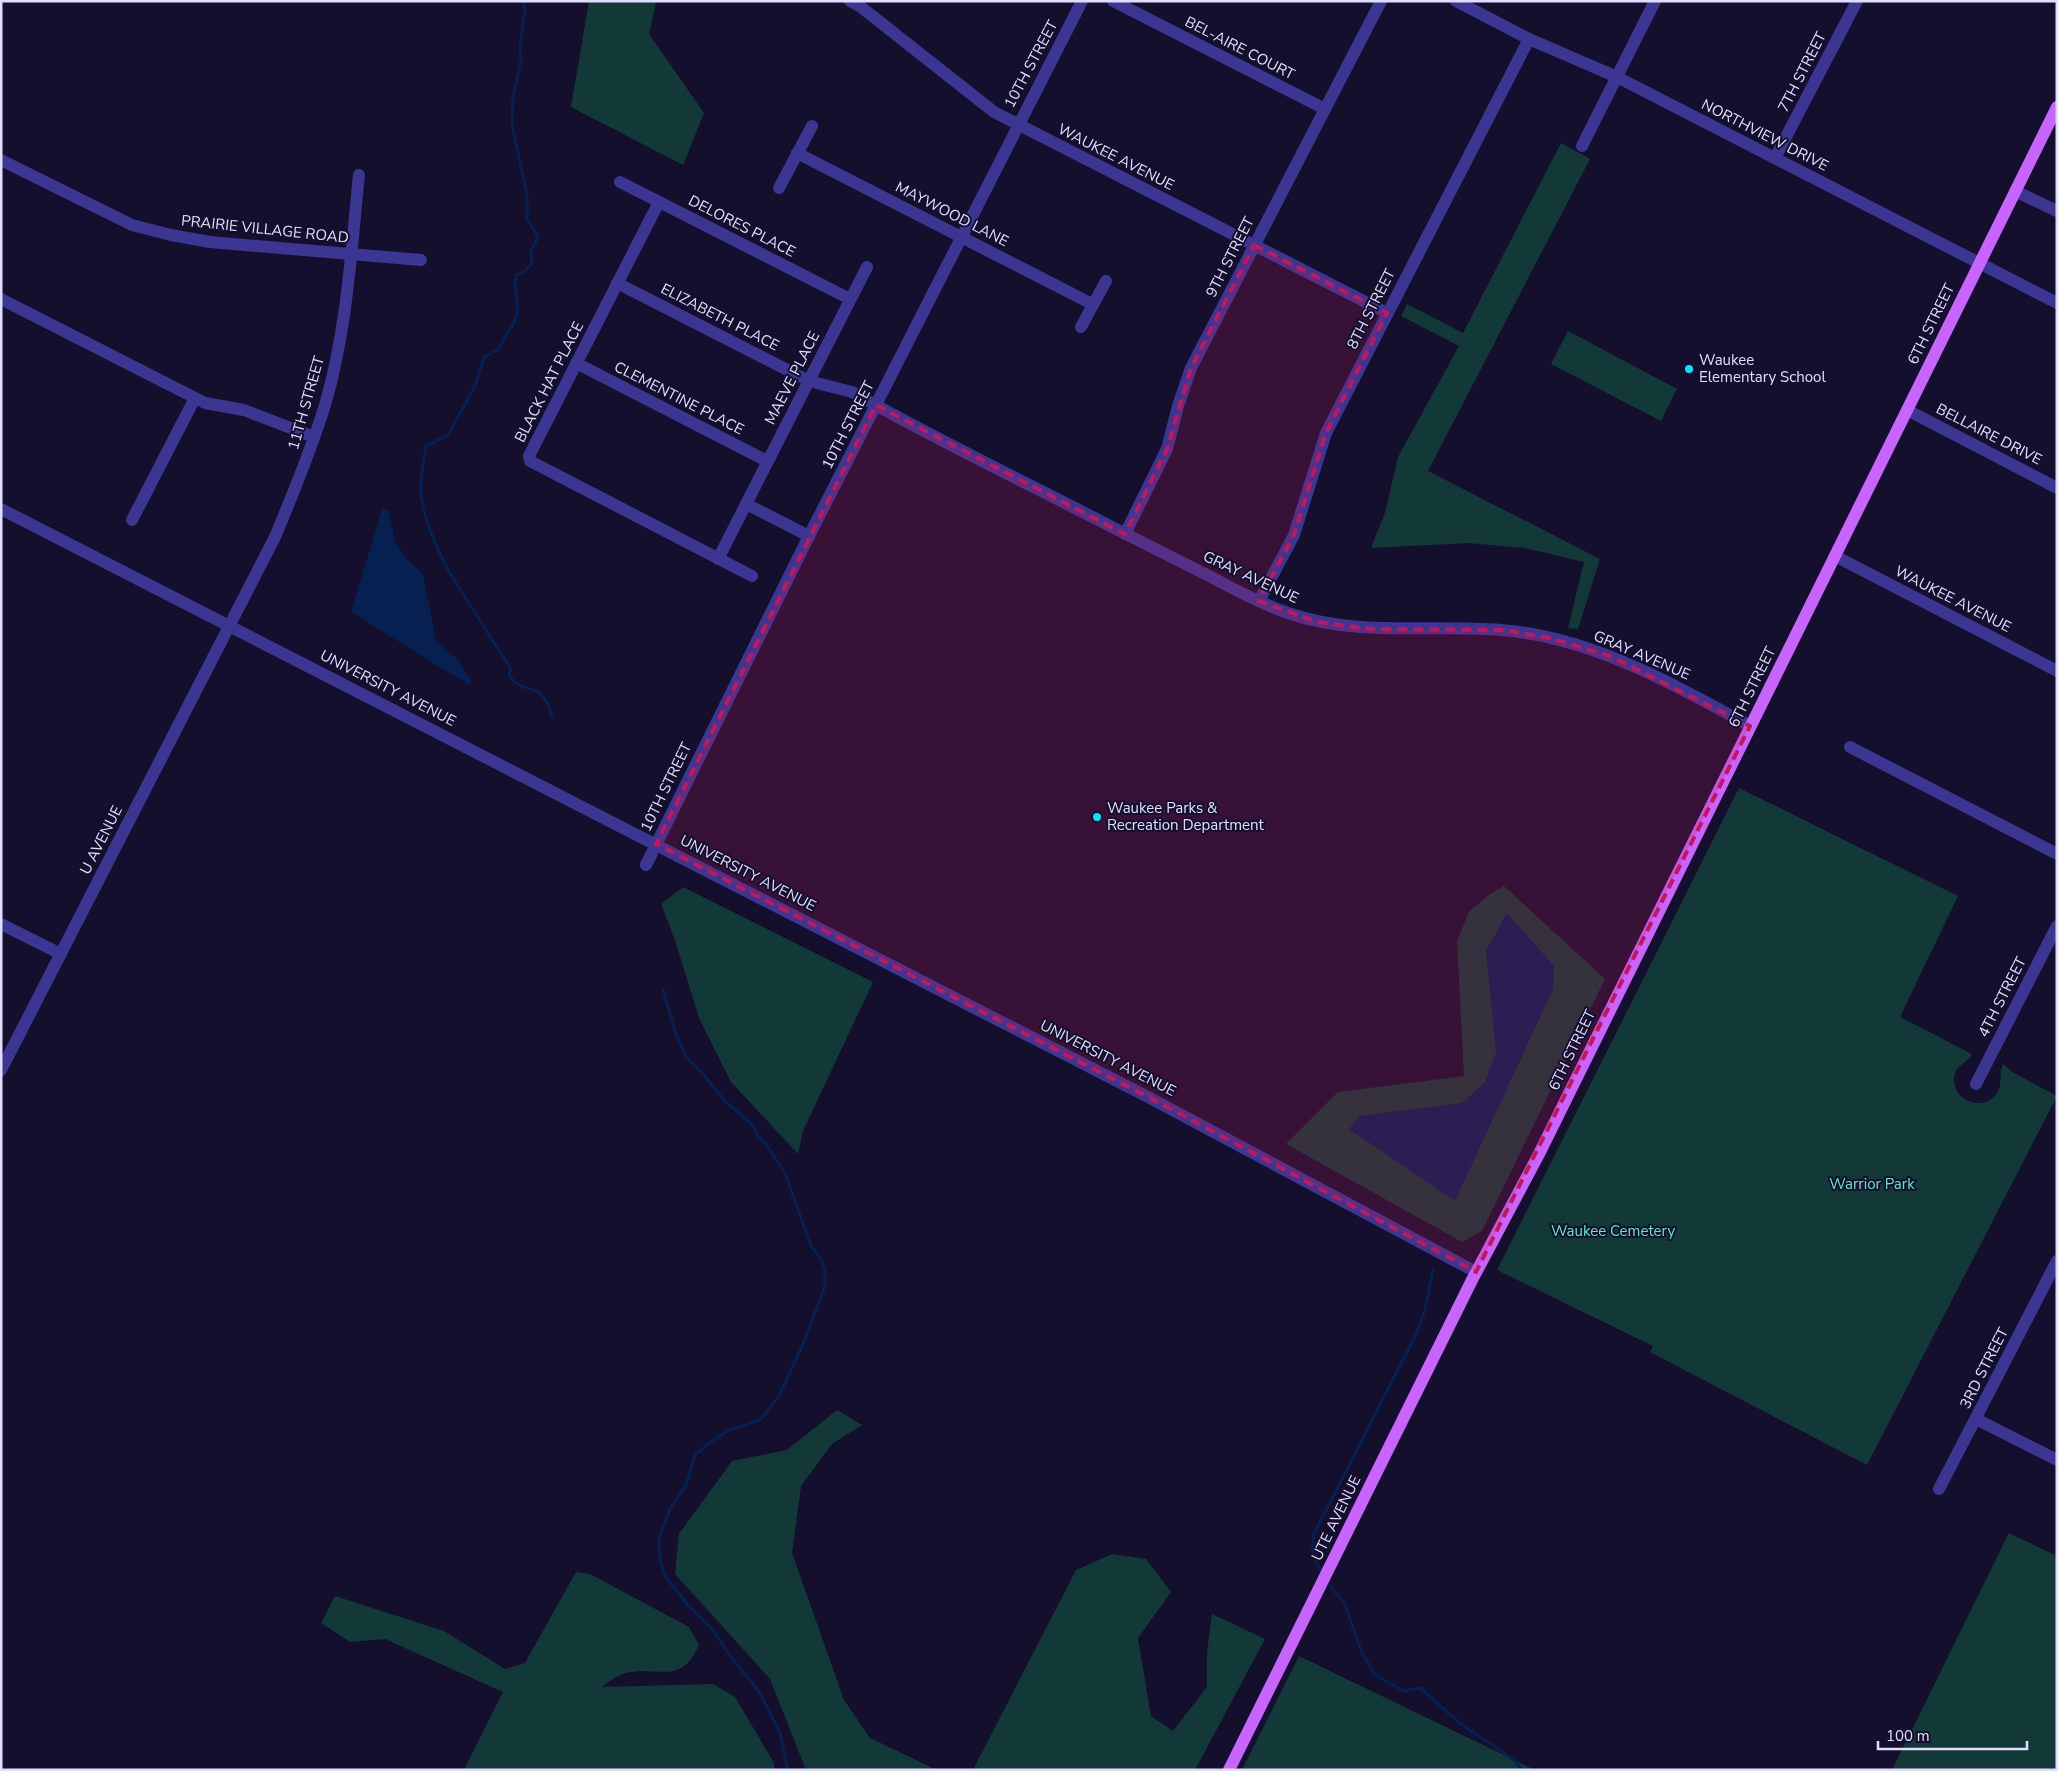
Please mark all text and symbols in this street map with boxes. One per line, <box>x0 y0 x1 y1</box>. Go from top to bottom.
street label: BEL-AIRE COURT <box>1182 12 1298 84</box>
street label: 10TH STREET <box>999 17 1063 111</box>
street label: 7TH STREET <box>1773 28 1831 116</box>
street label: NORTHVIEW DRIVE <box>1698 94 1832 176</box>
street label: WAUKEE AVENUE <box>1054 119 1178 195</box>
street label: MAYWOOD LANE <box>892 177 1012 251</box>
street label: DELORES PLACE <box>685 190 799 262</box>
street label: PRAIRIE VILLAGE ROAD <box>180 210 350 248</box>
street label: 9TH STREET <box>1201 213 1259 301</box>
street label: 8TH STREET <box>1342 265 1400 353</box>
street label: ELIZABETH PLACE <box>657 279 783 355</box>
street label: 6TH STREET <box>1903 280 1959 368</box>
street label: BLACK HAT PLACE <box>510 318 588 446</box>
street label: MAEVE PLACE <box>760 328 824 428</box>
place label: Waukee Elementary School <box>1699 350 1826 387</box>
street label: 11TH STREET <box>283 354 329 452</box>
street label: CLEMENTINE PLACE <box>611 357 747 439</box>
marker: Waukee Elementary School <box>1683 363 1695 375</box>
street label: 10TH STREET <box>817 377 879 473</box>
street label: BELLAIRE DRIVE <box>1933 399 2045 469</box>
street label: GRAY AVENUE <box>1200 546 1302 608</box>
street label: WAUKEE AVENUE <box>1891 561 2015 637</box>
street label: GRAY AVENUE <box>1590 626 1694 684</box>
street label: 6TH STREET <box>1724 643 1780 731</box>
street label: UNIVERSITY AVENUE <box>317 645 459 731</box>
street label: 10TH STREET <box>636 739 696 835</box>
place label: Waukee Parks & Recreation Department <box>1107 798 1265 835</box>
street label: U AVENUE <box>75 802 127 878</box>
marker: Waukee Parks & Recreation Department <box>1091 811 1103 823</box>
street label: UNIVERSITY AVENUE <box>677 830 819 916</box>
street label: 4TH STREET <box>1973 953 2031 1041</box>
street label: 6TH STREET <box>1544 1006 1600 1094</box>
street label: UNIVERSITY AVENUE <box>1037 1015 1179 1101</box>
park label: Warrior Park <box>1829 1174 1915 1194</box>
park label: Waukee Cemetery <box>1551 1221 1675 1241</box>
street label: 3RD STREET <box>1955 1324 2013 1412</box>
street label: UTE AVENUE <box>1307 1472 1365 1564</box>
scale bar <box>1878 1718 2027 1750</box>
text: 100 m <box>1886 1726 1930 1746</box>

